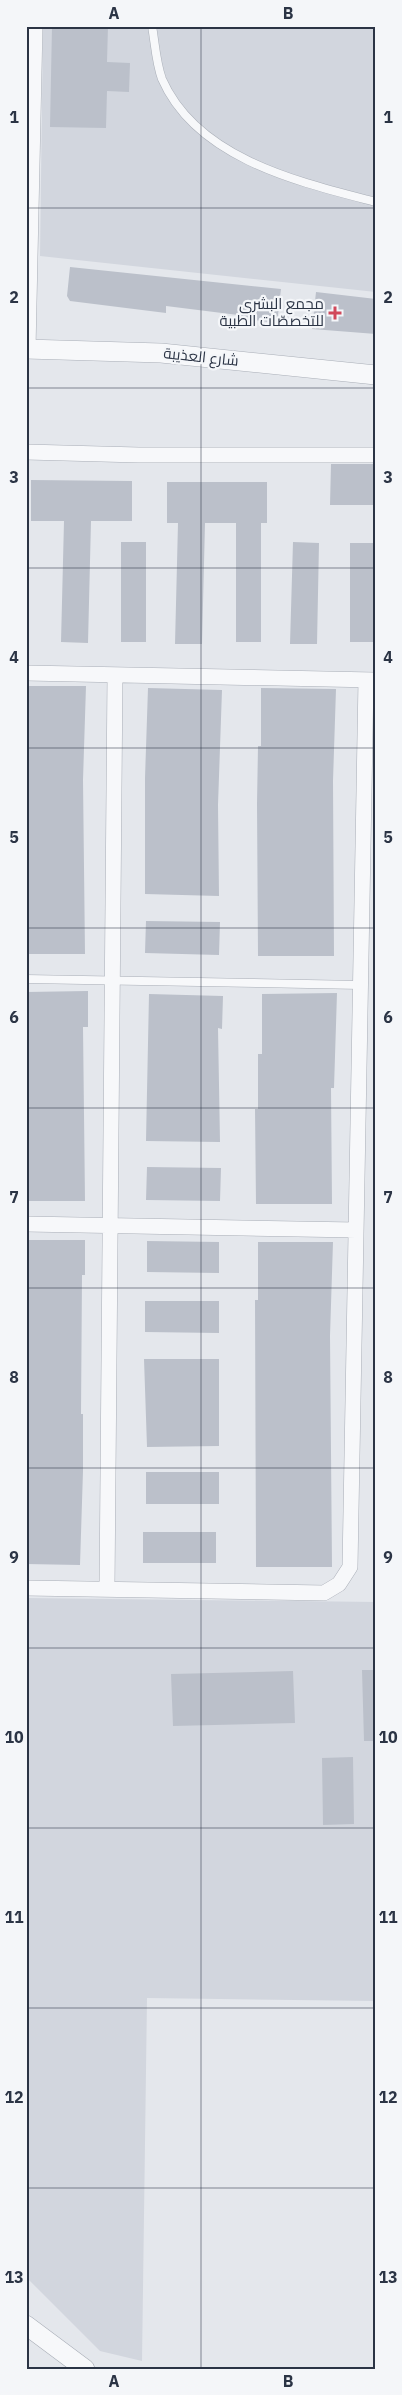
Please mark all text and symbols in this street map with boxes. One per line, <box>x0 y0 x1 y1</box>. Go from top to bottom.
text: A <box>109 3 120 23</box>
text: B <box>283 3 294 23</box>
text: 1 <box>9 107 19 127</box>
text: 1 <box>383 107 393 127</box>
text: 2 <box>9 287 19 307</box>
text: 2 <box>383 287 393 307</box>
place label: مجمع البشرى للتخصصّات الطبية <box>220 294 324 330</box>
marker: مجمع البشرى للتخصصّات الطبية <box>328 306 342 320</box>
street label: شارع العذيبة <box>162 343 240 372</box>
text: 3 <box>9 467 19 487</box>
text: 3 <box>383 467 393 487</box>
text: 4 <box>9 647 19 667</box>
text: 4 <box>383 647 393 667</box>
text: 5 <box>9 827 19 847</box>
text: 5 <box>383 827 393 847</box>
text: 6 <box>9 1007 19 1027</box>
text: 6 <box>383 1007 393 1027</box>
text: 7 <box>9 1187 19 1207</box>
text: 7 <box>383 1187 393 1207</box>
text: 8 <box>9 1367 19 1387</box>
text: 8 <box>383 1367 393 1387</box>
text: 9 <box>9 1547 19 1567</box>
text: 9 <box>383 1547 393 1567</box>
text: 10 <box>4 1727 24 1747</box>
text: 10 <box>378 1727 398 1747</box>
text: 11 <box>4 1907 24 1927</box>
text: 11 <box>378 1907 398 1927</box>
text: 12 <box>4 2087 24 2107</box>
text: 12 <box>378 2087 398 2107</box>
text: 13 <box>4 2267 24 2287</box>
text: 13 <box>378 2267 398 2287</box>
text: A <box>109 2371 120 2391</box>
text: B <box>283 2371 294 2391</box>

